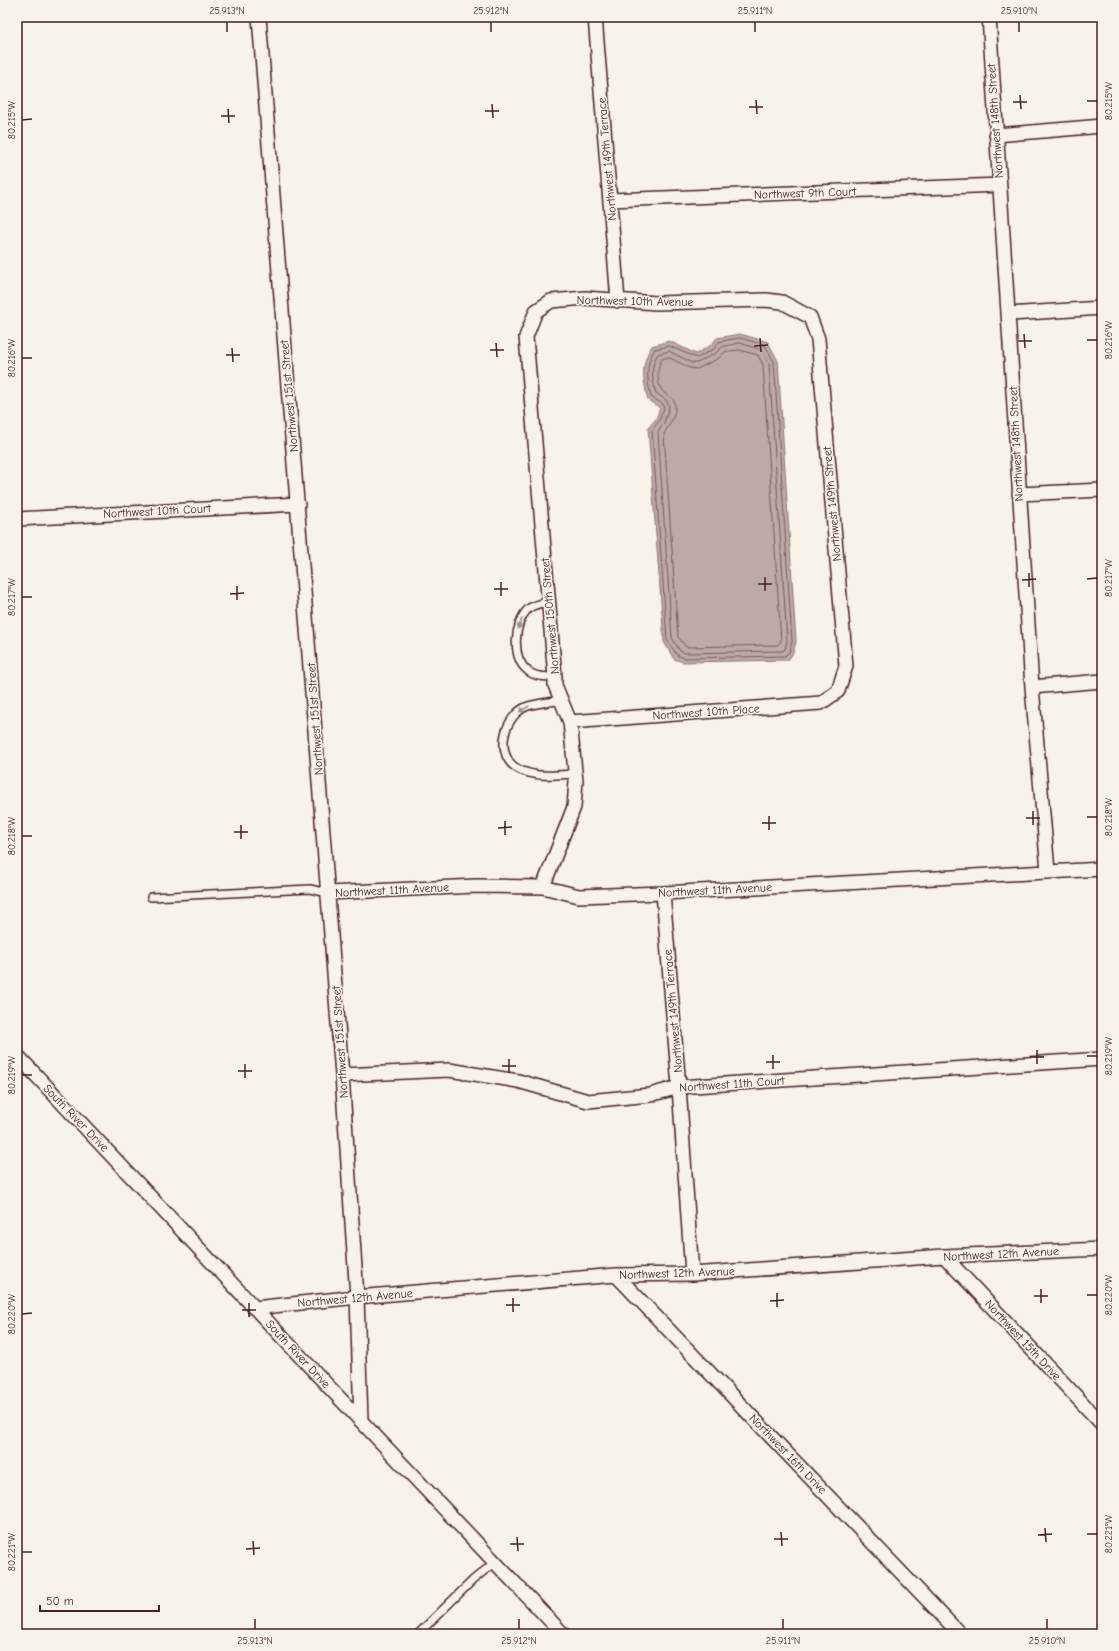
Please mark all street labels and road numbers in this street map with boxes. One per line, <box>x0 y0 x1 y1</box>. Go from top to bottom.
street label: Northwest 148th Street <box>984 63 1006 179</box>
street label: Northwest 149th Terrace <box>595 97 619 221</box>
street label: Northwest 9th Court <box>753 184 857 202</box>
street label: Northwest 10th Avenue <box>577 293 693 309</box>
street label: Northwest 151st Street <box>277 339 301 453</box>
street label: Northwest 148th Street <box>1006 386 1026 502</box>
street label: Northwest 149th Street <box>820 445 844 562</box>
street label: Northwest 10th Court <box>103 501 212 521</box>
street label: Northwest 150th Street <box>538 557 562 675</box>
street label: Northwest 151st Street <box>304 662 326 776</box>
street label: Northwest 10th Place <box>652 701 760 723</box>
street label: Northwest 11th Avenue <box>335 880 449 900</box>
street label: Northwest 11th Avenue <box>658 880 772 900</box>
street label: Northwest 149th Terrace <box>661 949 685 1073</box>
street label: Northwest 151st Street <box>329 985 351 1099</box>
street label: Northwest 11th Court <box>679 1073 786 1095</box>
street label: South River Drive <box>40 1081 112 1155</box>
street label: Northwest 12th Avenue <box>943 1244 1059 1264</box>
street label: Northwest 12th Avenue <box>619 1264 735 1282</box>
street label: Northwest 12th Avenue <box>297 1286 413 1310</box>
street label: Northwest 15th Drive <box>982 1297 1064 1383</box>
street label: South River Drive <box>263 1317 333 1391</box>
street label: Northwest 16th Drive <box>746 1411 830 1497</box>

